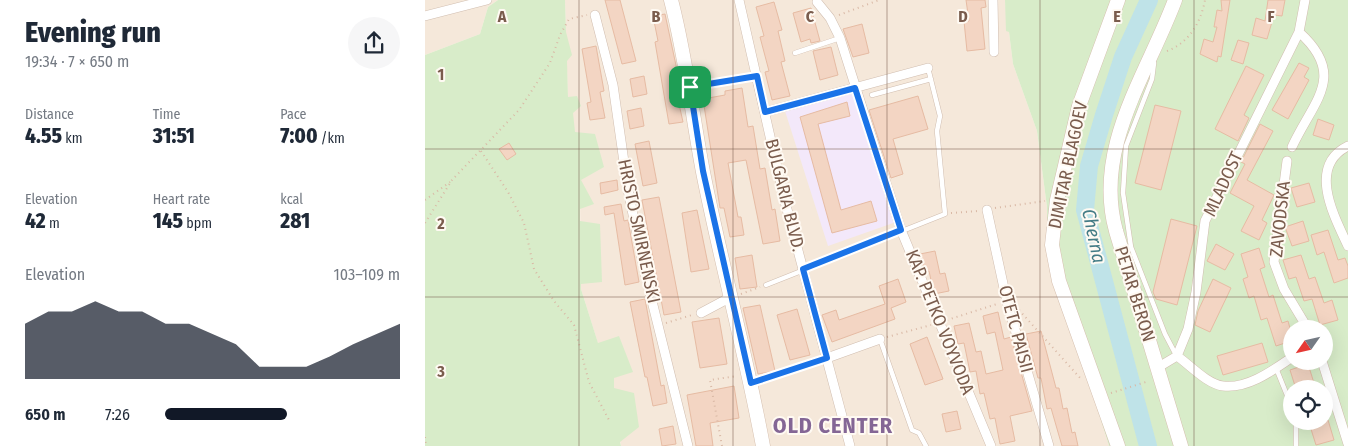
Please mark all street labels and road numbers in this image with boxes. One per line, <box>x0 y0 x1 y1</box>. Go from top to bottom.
street label: DIMITAR BLAGOEV <box>1044 98 1092 231</box>
street label: BULGARIA BLVD. <box>760 136 810 254</box>
street label: MLADOST <box>1198 148 1248 220</box>
street label: HRISTO SMIRNENSKI <box>613 157 665 305</box>
street label: ZAVODSKA <box>1265 179 1295 258</box>
street label: PETAR BERON <box>1110 243 1160 345</box>
street label: KAP. PETKO VOYVODA <box>901 246 979 398</box>
street label: OTETC PAISII <box>994 283 1038 375</box>

